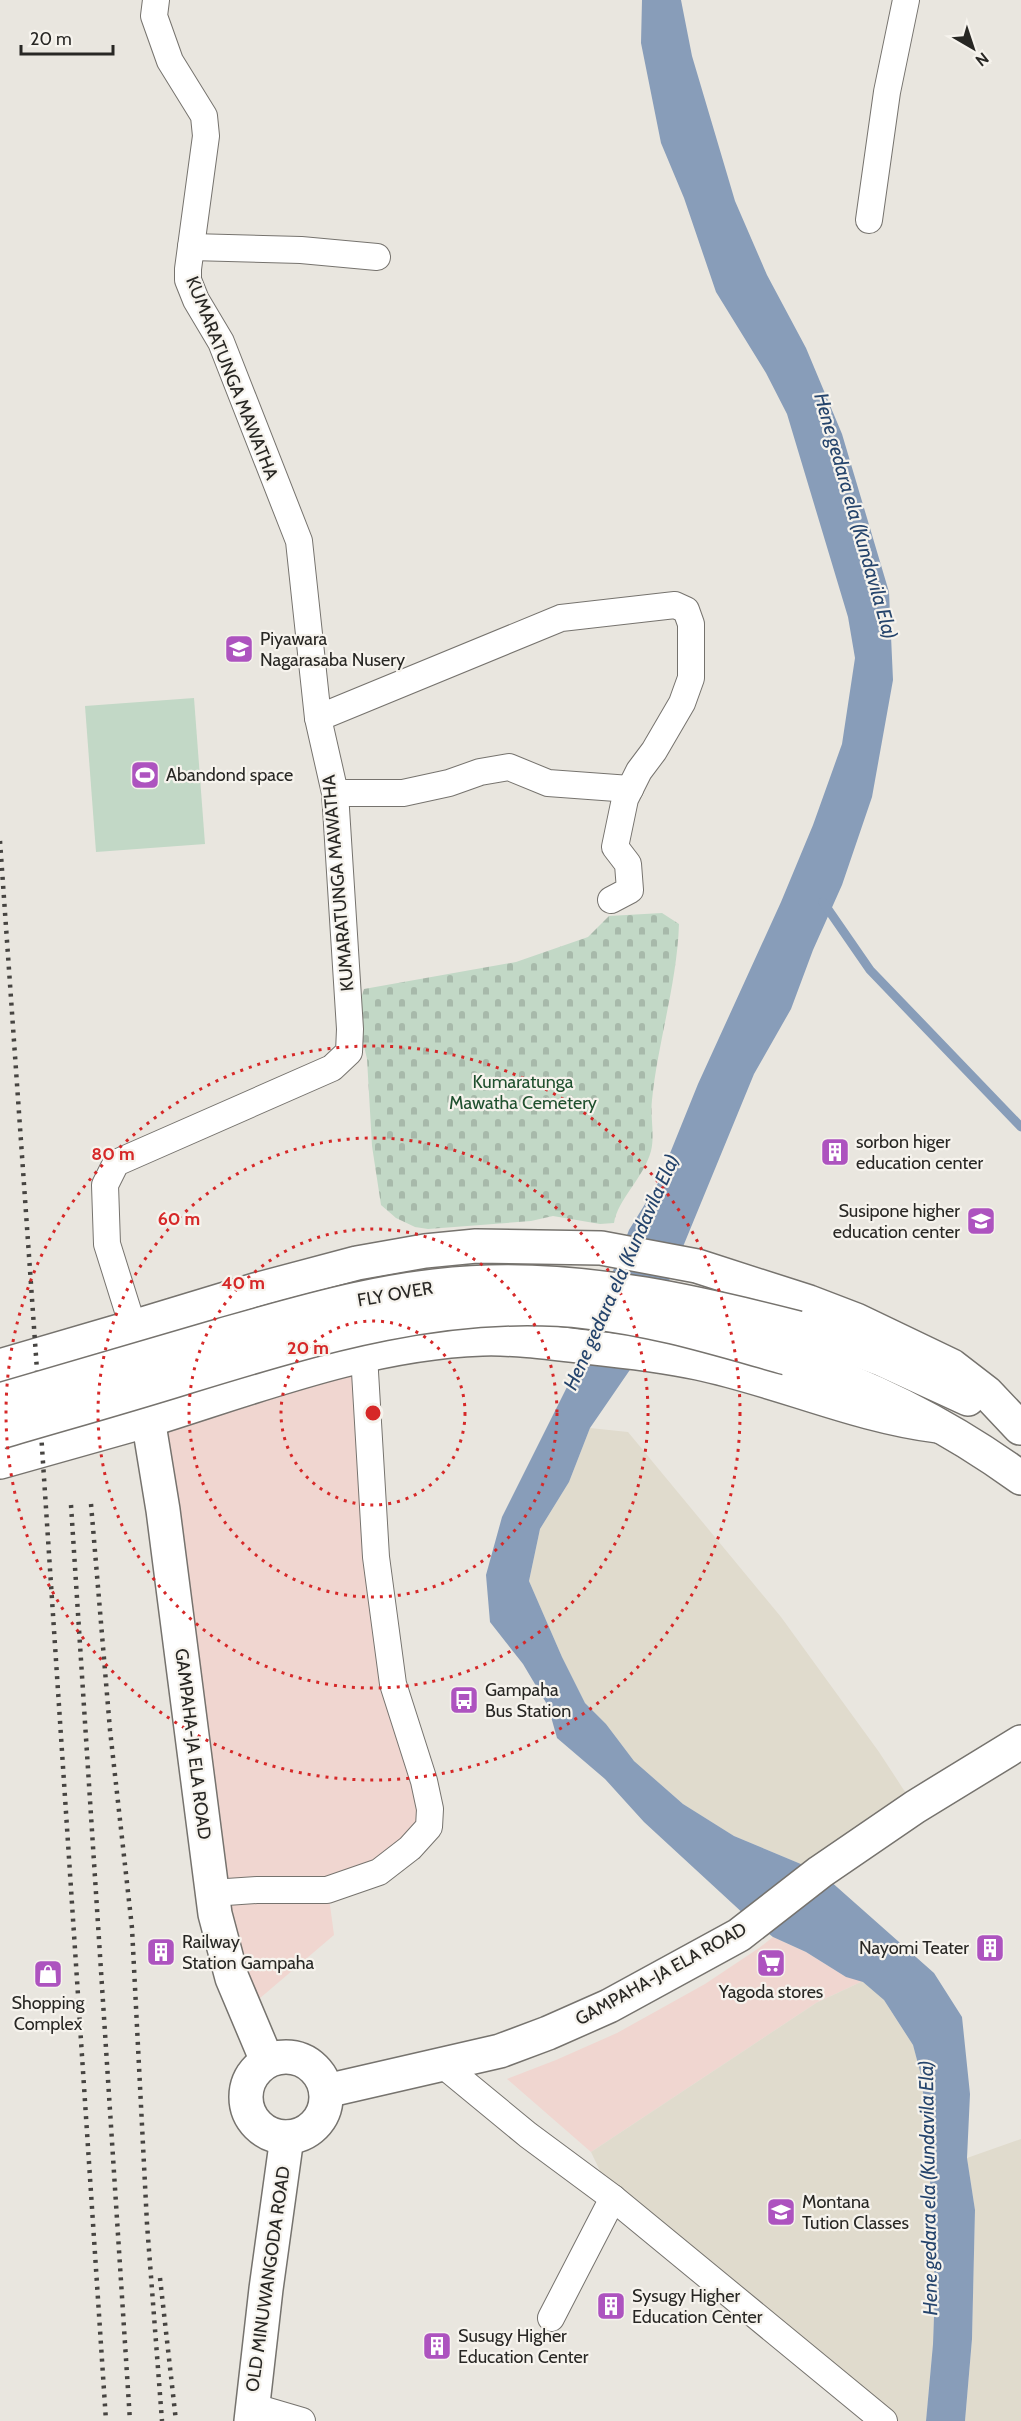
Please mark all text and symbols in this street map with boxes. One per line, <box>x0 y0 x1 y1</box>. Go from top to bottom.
scale bar <box>21 18 112 56</box>
north arrow <box>943 18 1003 78</box>
text: 20 m <box>30 28 72 50</box>
text: N <box>972 48 992 70</box>
street label: KUMARATUNGA MAWATHA <box>181 273 283 483</box>
water label: Hene gedara ela (Kundavila Ela) <box>809 390 903 642</box>
place label: Piyawara Nagarasaba Nusery <box>260 628 405 671</box>
school or university icon: Piyawara Nagarasaba Nusery <box>223 633 255 665</box>
sports icon: Abandond space <box>129 759 161 791</box>
place label: Abandond space <box>166 764 293 786</box>
street label: KUMARATUNGA MAWATHA <box>318 774 358 992</box>
park label: Kumaratunga Mawatha Cemetery <box>449 1071 597 1114</box>
place label: sorbon higer education center <box>856 1131 984 1174</box>
building icon: sorbon higer education center <box>819 1136 851 1168</box>
text: 80 m <box>91 1143 135 1165</box>
water label: Hene gedara ela (Kundavila Ela) <box>558 1151 684 1393</box>
place label: Susipone higher education center <box>833 1200 960 1243</box>
school or university icon: Susipone higher education center <box>965 1205 997 1237</box>
text: 60 m <box>158 1208 200 1230</box>
text: 40 m <box>221 1272 265 1294</box>
street label: FLY OVER <box>355 1277 435 1311</box>
text: 20 m <box>287 1337 329 1359</box>
centre of rings <box>363 1403 383 1423</box>
street label: GAMPAHA-JA ELA ROAD <box>170 1647 216 1841</box>
place label: Gampaha Bus Station <box>485 1679 571 1722</box>
bus stop icon: Gampaha Bus Station <box>448 1684 480 1716</box>
street label: GAMPAHA-JA ELA ROAD <box>572 1918 750 2030</box>
place label: Railway Station Gampaha <box>182 1931 315 1974</box>
building icon: Nayomi Teater <box>974 1932 1006 1964</box>
building icon: Railway Station Gampaha <box>145 1936 177 1968</box>
place label: Nayomi Teater <box>859 1937 969 1959</box>
supermarket icon: Yagoda stores <box>755 1947 787 1979</box>
shop icon: Shopping Complex <box>32 1958 64 1990</box>
place label: Yagoda stores <box>718 1981 823 2003</box>
place label: Shopping Complex <box>12 1992 86 2035</box>
water label: Hene gedara ela (Kundavila Ela) <box>914 2060 942 2316</box>
street label: OLD MINUWANGODA ROAD <box>241 2165 295 2393</box>
place label: Montana Tution Classes <box>802 2191 909 2234</box>
school or university icon: Montana Tution Classes <box>765 2196 797 2228</box>
place label: Sysugy Higher Education Center <box>632 2285 763 2328</box>
building icon: Sysugy Higher Education Center <box>595 2290 627 2322</box>
place label: Susugy Higher Education Center <box>458 2325 589 2368</box>
building icon: Susugy Higher Education Center <box>421 2330 453 2362</box>

